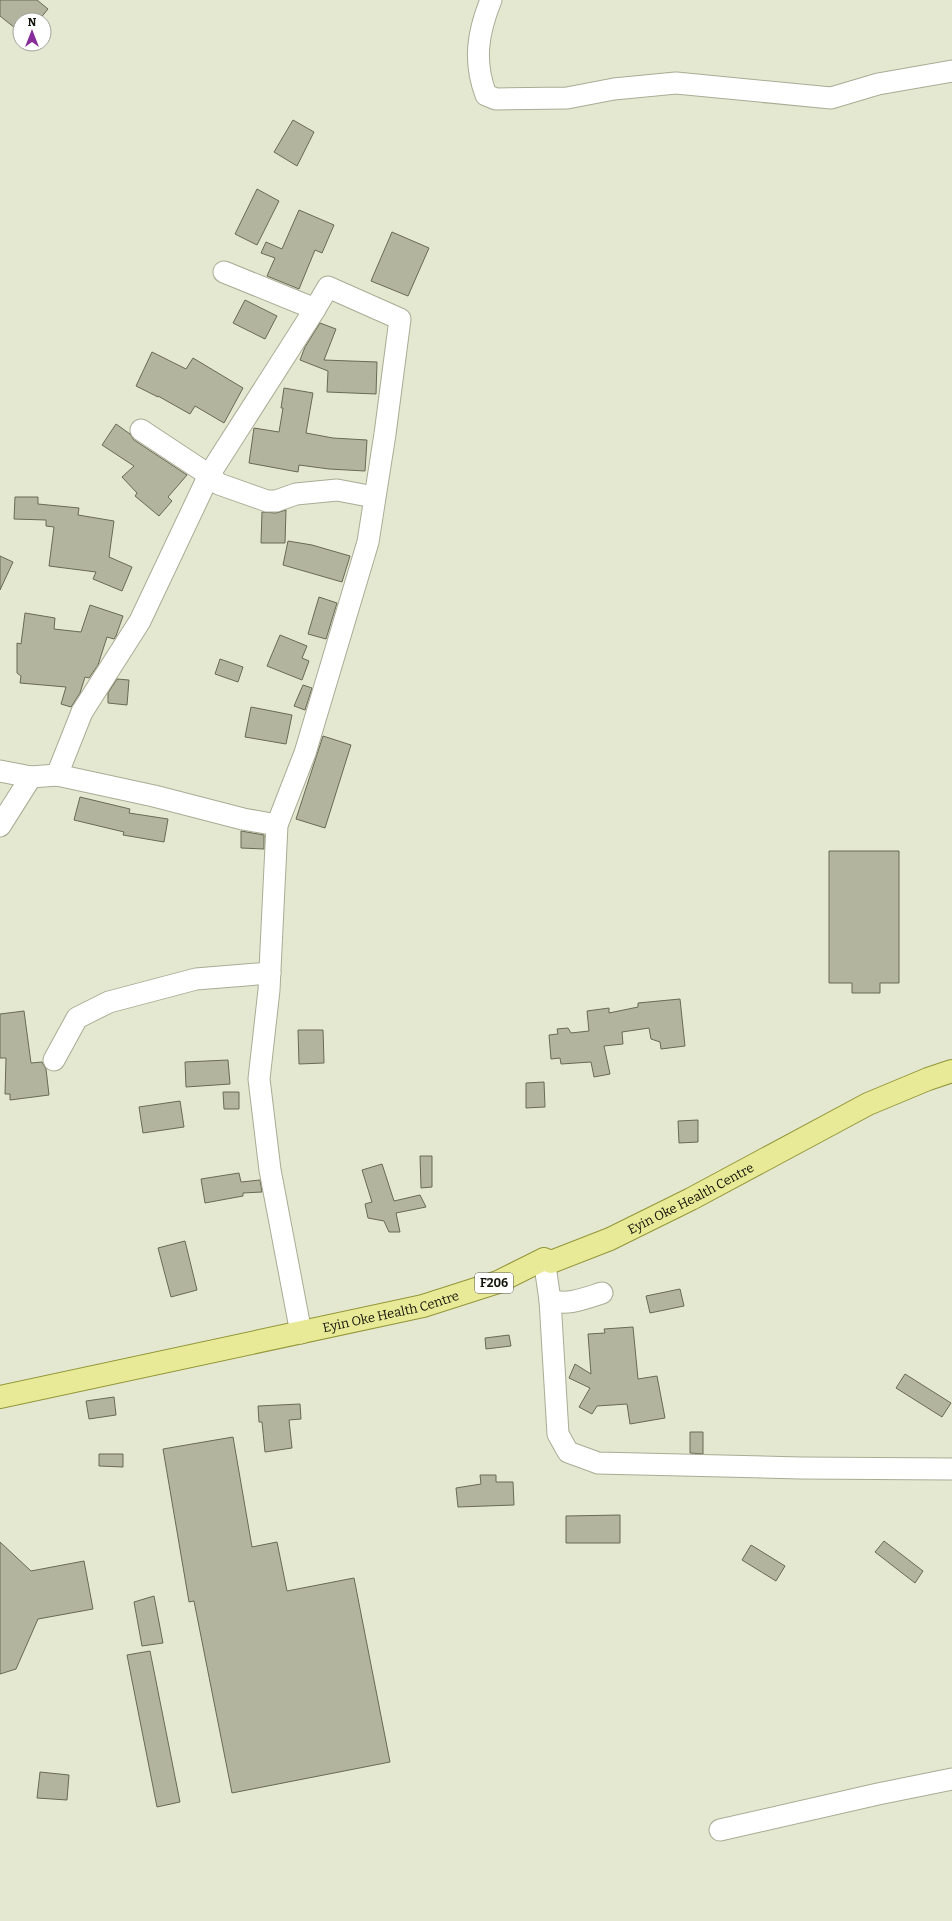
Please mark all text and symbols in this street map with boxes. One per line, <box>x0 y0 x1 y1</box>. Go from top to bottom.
north arrow <box>12 12 52 52</box>
text: N <box>28 16 37 29</box>
street label: Eyin Oke Health Centre <box>625 1160 756 1237</box>
road number: F206 <box>475 1273 513 1293</box>
street label: Eyin Oke Health Centre <box>321 1288 461 1335</box>

